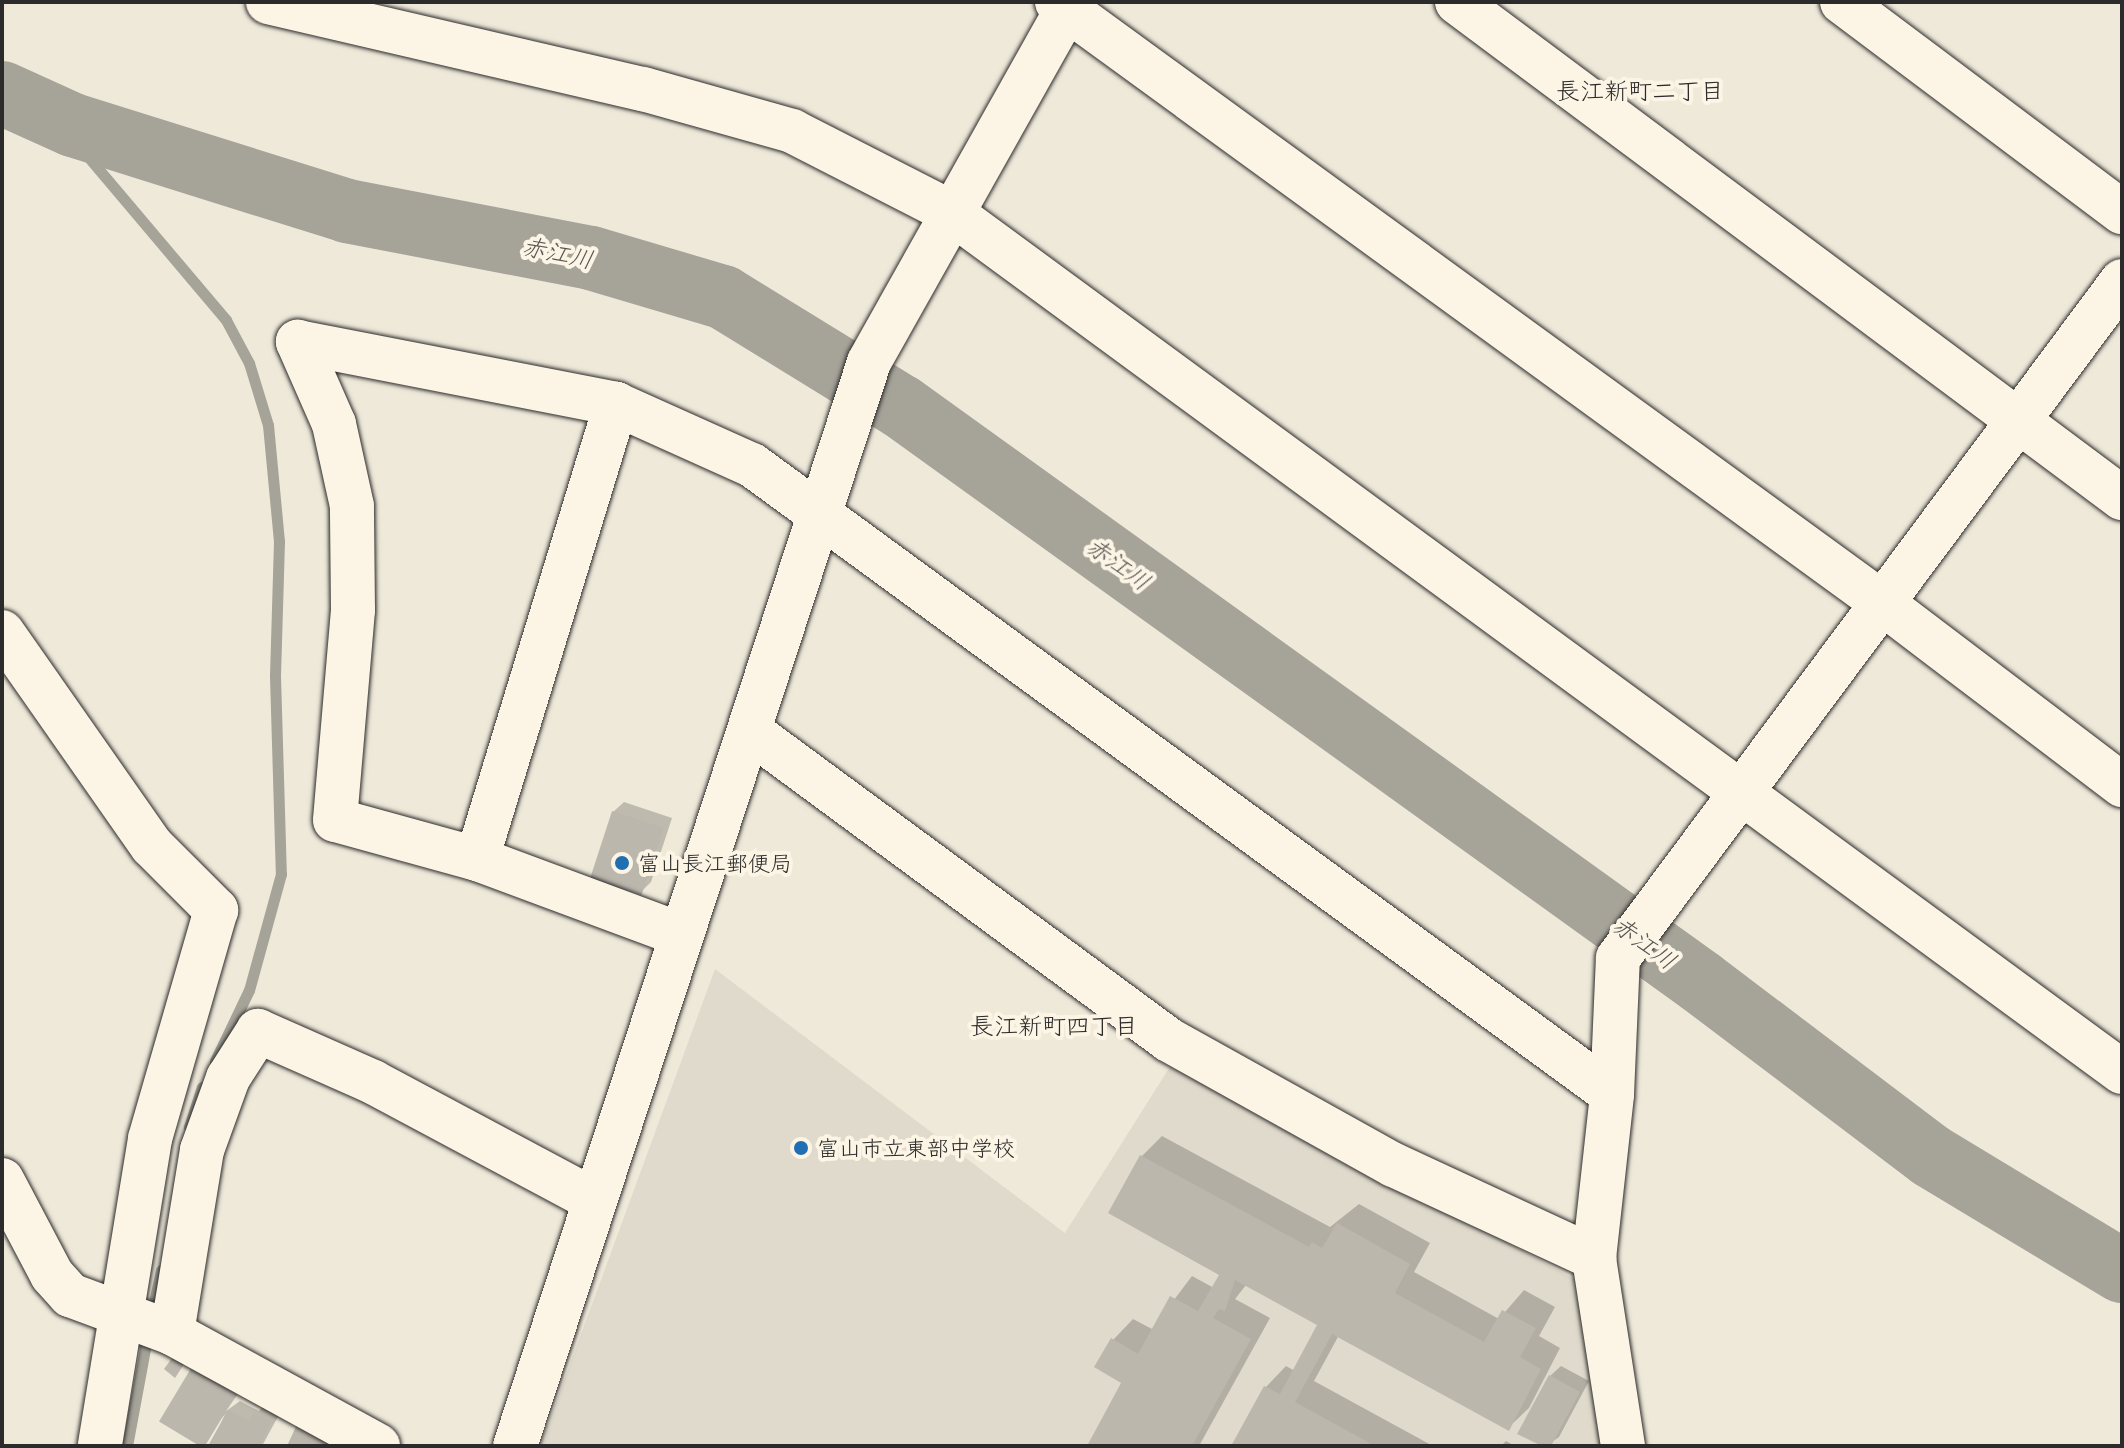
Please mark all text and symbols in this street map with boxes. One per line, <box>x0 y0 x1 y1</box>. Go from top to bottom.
district label: 長江新町二丁目 <box>1556 76 1724 104</box>
water label: 赤江川 <box>520 230 596 274</box>
water label: 赤江川 <box>1081 530 1157 596</box>
place label: 富山長江郵便局 <box>638 850 792 876</box>
marker: 富山長江郵便局 <box>613 854 631 872</box>
water label: 赤江川 <box>1607 909 1683 975</box>
district label: 長江新町四丁目 <box>970 1011 1138 1039</box>
place label: 富山市立東部中学校 <box>817 1135 1015 1161</box>
marker: 富山市立東部中学校 <box>792 1139 810 1157</box>

